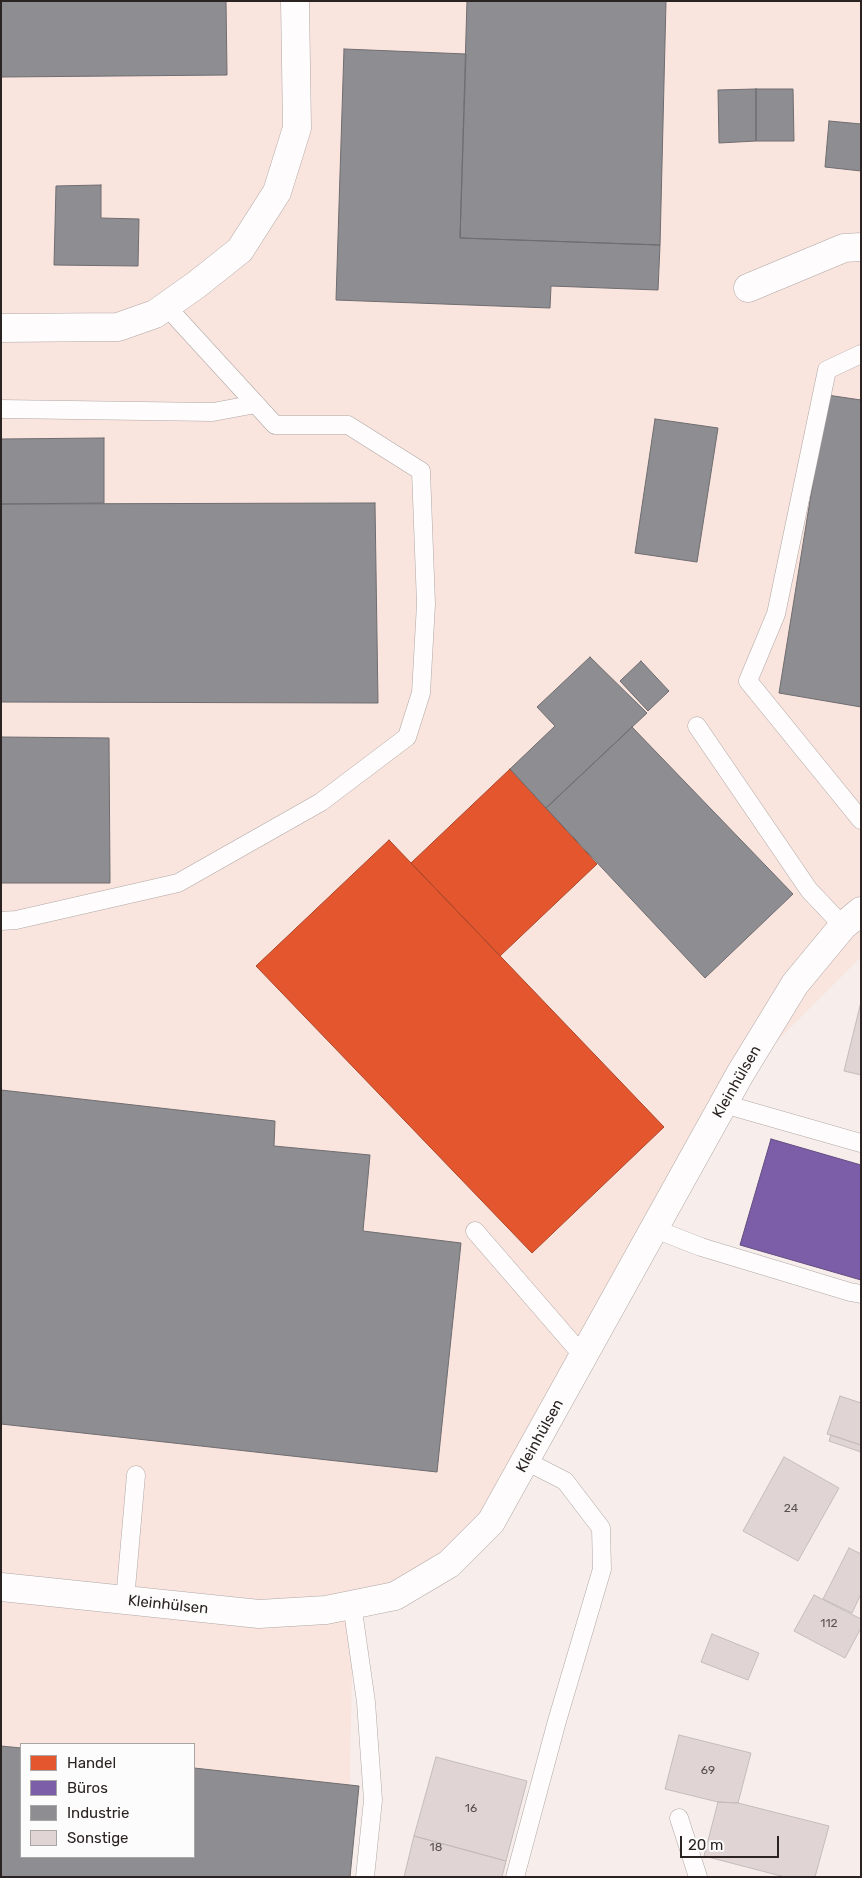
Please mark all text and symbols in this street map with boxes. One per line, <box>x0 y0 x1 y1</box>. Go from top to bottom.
street label: Kleinhülsen <box>709 1043 765 1121</box>
street label: Kleinhülsen <box>513 1396 567 1476</box>
house number: 24 <box>784 1502 798 1516</box>
street label: Kleinhülsen <box>127 1592 209 1618</box>
house number: 112 <box>820 1617 838 1631</box>
legend <box>20 1743 195 1858</box>
text: Handel <box>67 1754 116 1772</box>
house number: 69 <box>701 1764 715 1778</box>
text: Büros <box>67 1779 108 1797</box>
house number: 16 <box>465 1802 477 1816</box>
text: Industrie <box>67 1804 129 1822</box>
scale bar <box>682 1826 781 1858</box>
text: Sonstige <box>67 1829 129 1847</box>
text: 20 m <box>688 1836 723 1854</box>
house number: 18 <box>430 1841 442 1855</box>

